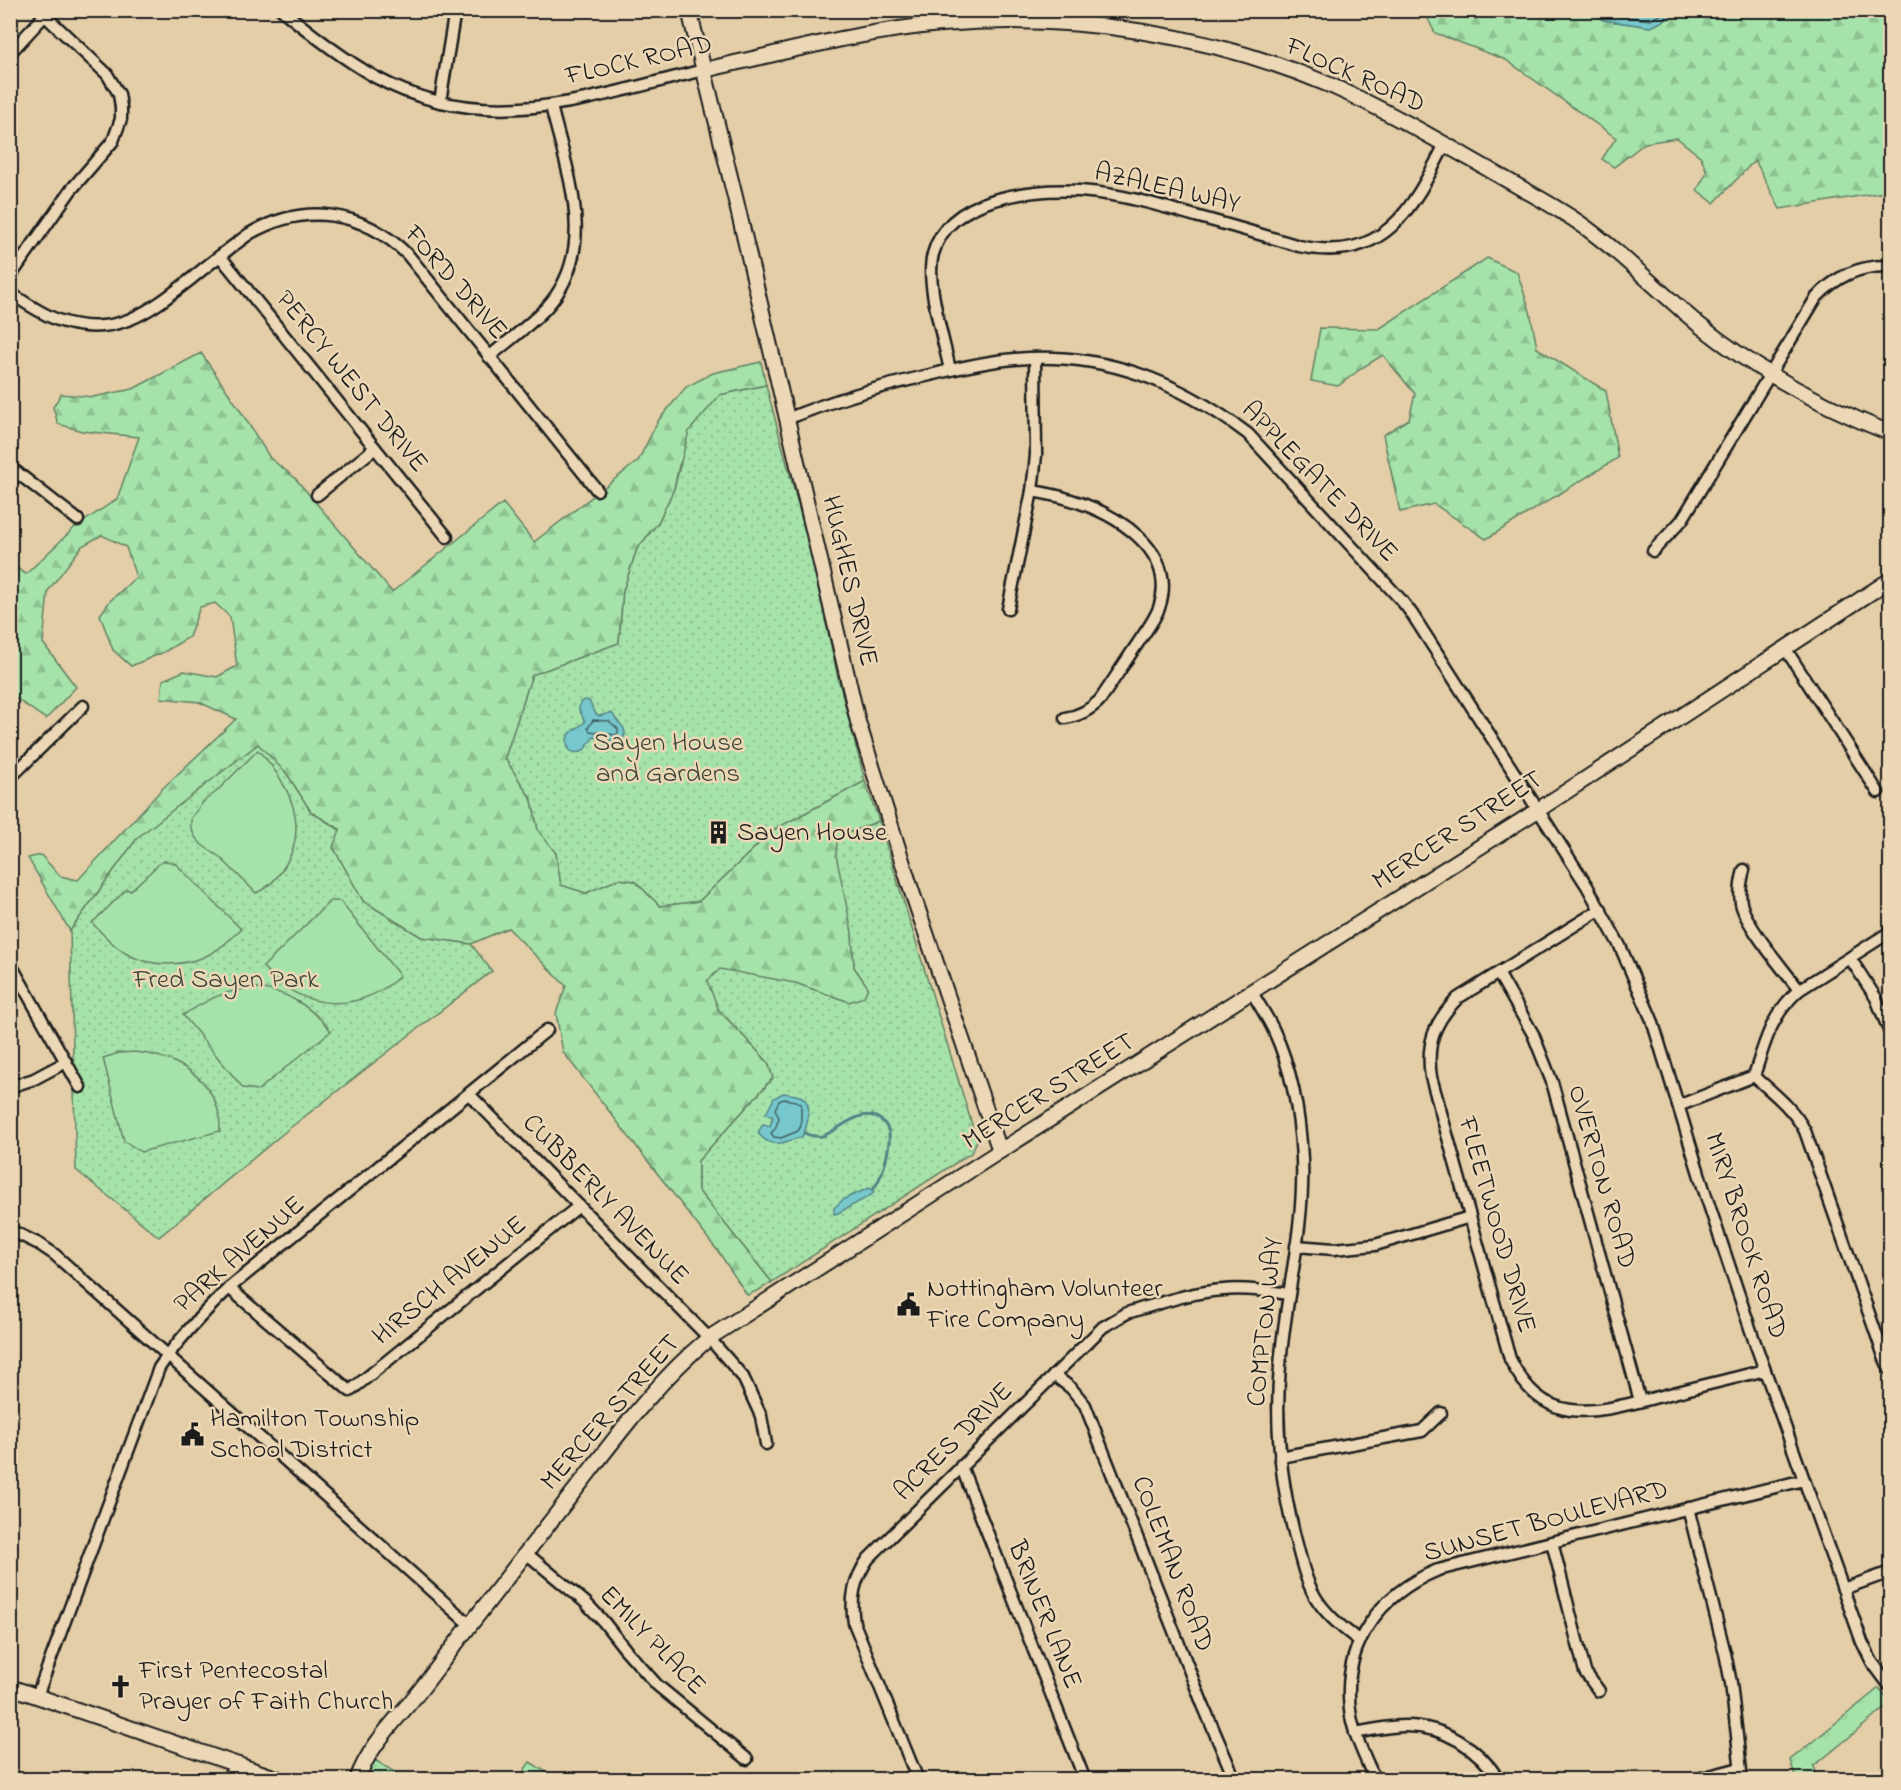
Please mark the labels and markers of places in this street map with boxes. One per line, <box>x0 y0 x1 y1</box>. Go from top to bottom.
place label: Sayen House <box>737 814 888 853</box>
building icon: Sayen House <box>706 820 732 846</box>
place label: Nottingham Volunteer Fire Company <box>926 1270 1163 1340</box>
public building icon: Nottingham Volunteer Fire Company <box>896 1292 922 1318</box>
place label: Hamilton Township School District <box>210 1400 419 1470</box>
public building icon: Hamilton Township School District <box>179 1422 205 1448</box>
place label: First Pentecostal Prayer of Faith Church <box>138 1652 393 1722</box>
church icon: First Pentecostal Prayer of Faith Church <box>108 1674 134 1700</box>

